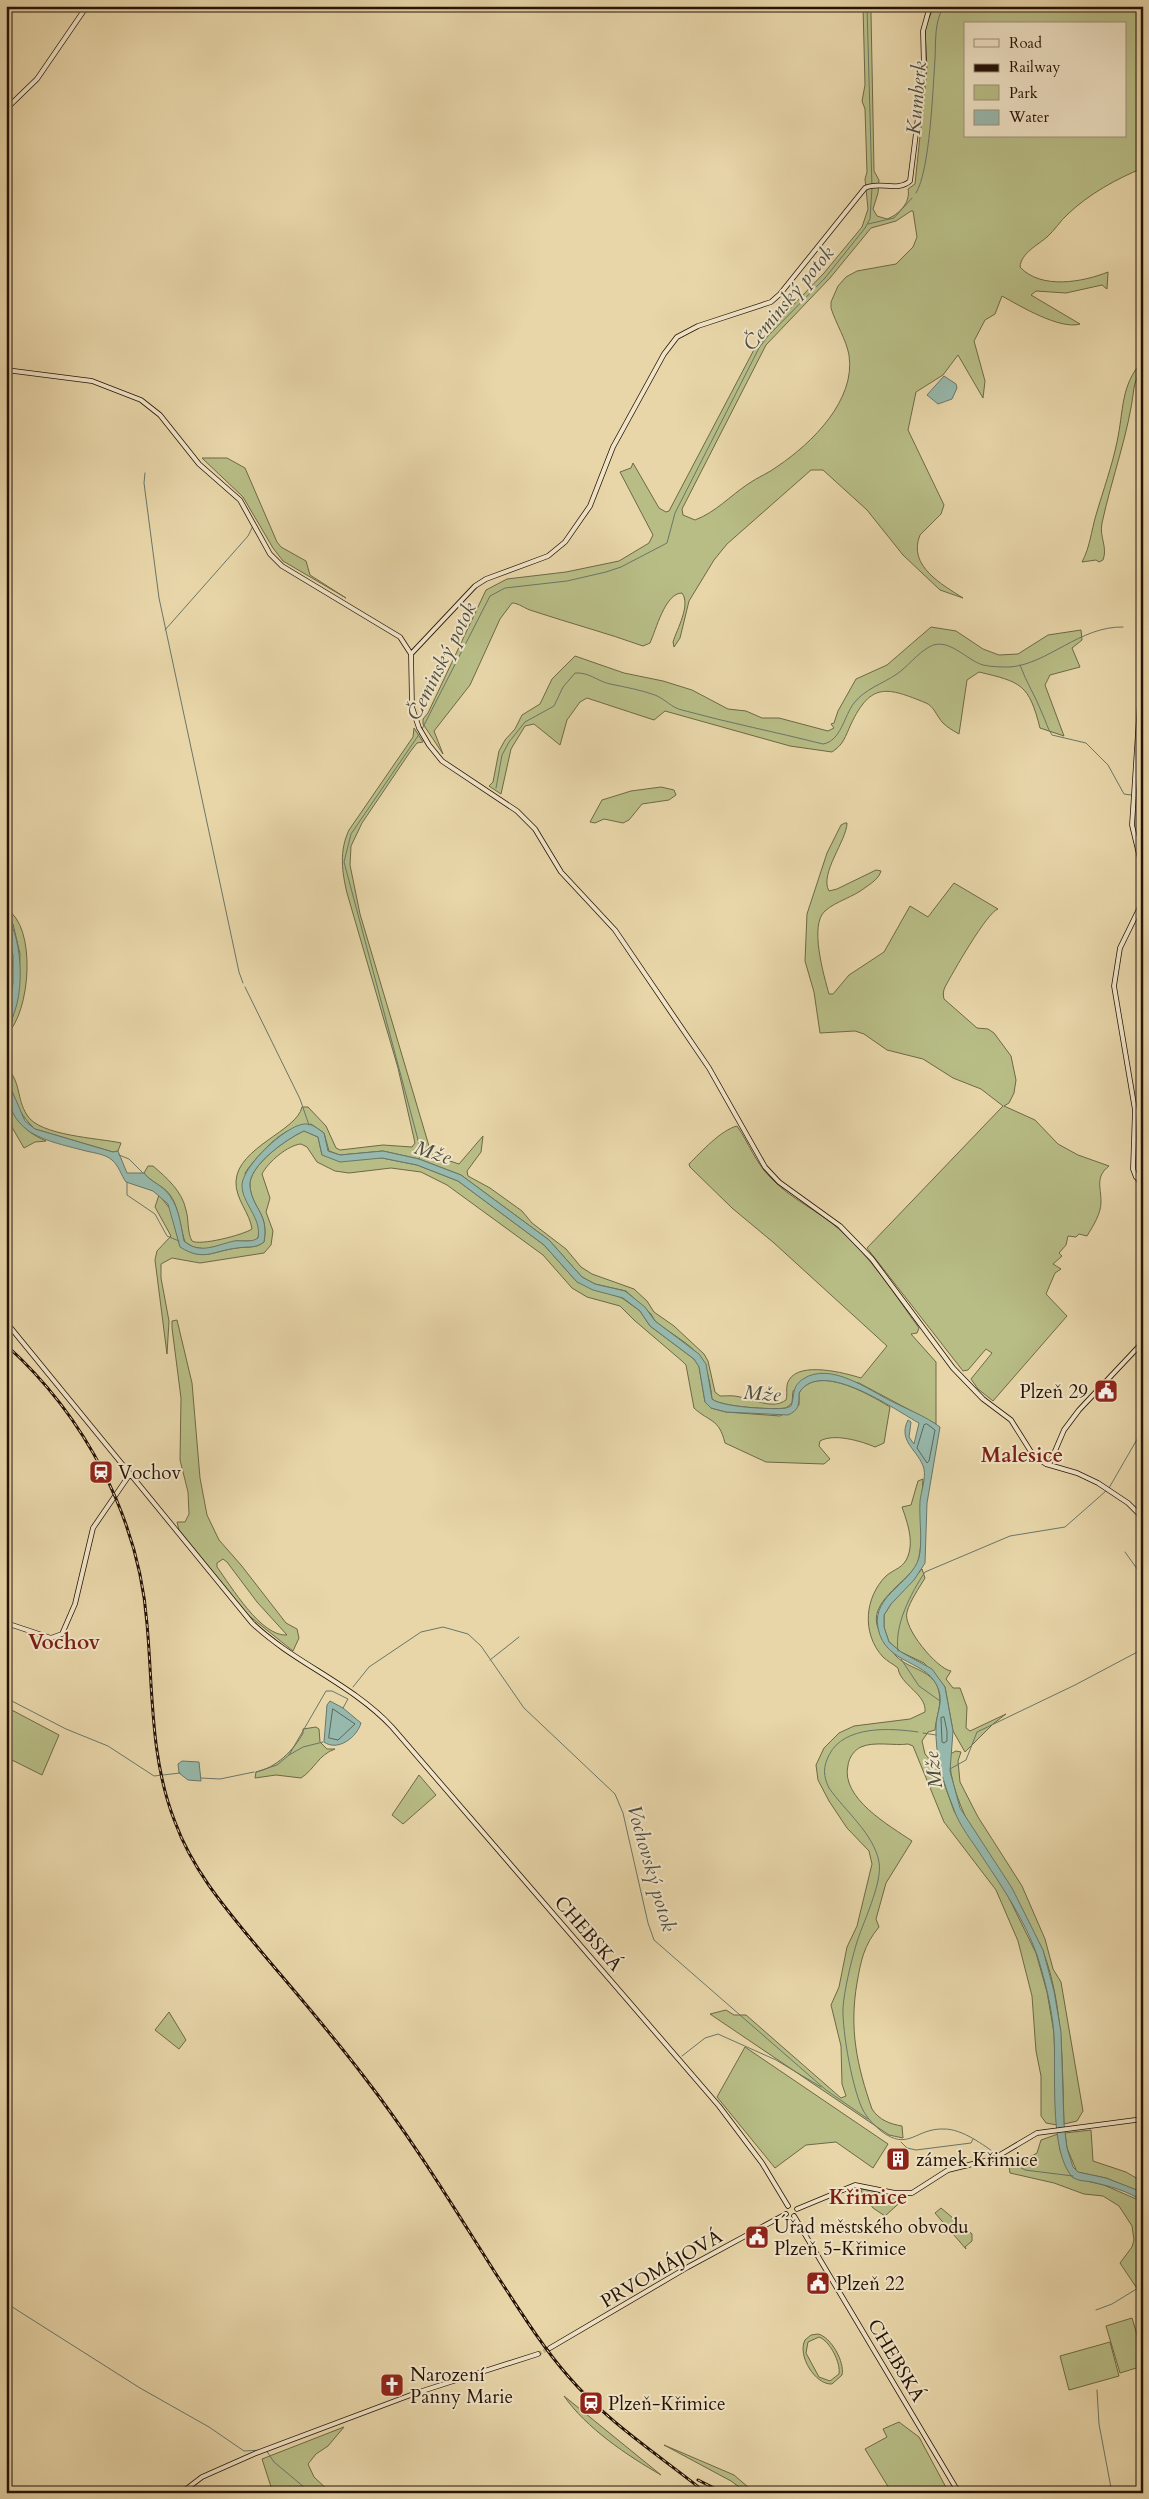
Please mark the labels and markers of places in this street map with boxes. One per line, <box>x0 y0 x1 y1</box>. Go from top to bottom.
public building icon: Plzeň 29 <box>1093 1378 1119 1404</box>
place label: Plzeň 29 <box>1019 1379 1088 1405</box>
station icon: Vochov <box>88 1459 114 1485</box>
place label: Vochov <box>118 1460 182 1486</box>
building icon: zámek Křimice <box>885 2146 911 2172</box>
place label: zámek Křimice <box>916 2147 1038 2173</box>
place label: Úřad městského obvodu Plzeň 5-Křimice <box>774 2214 969 2262</box>
public building icon: Úřad městského obvodu Plzeň 5-Křimice <box>744 2224 770 2250</box>
public building icon: Plzeň 22 <box>805 2270 831 2296</box>
place label: Plzeň 22 <box>836 2271 905 2297</box>
place label: Narození Panny Marie <box>410 2362 513 2410</box>
church icon: Narození Panny Marie <box>379 2372 405 2398</box>
station icon: Plzeň-Křimice <box>578 2390 604 2416</box>
place label: Plzeň-Křimice <box>608 2391 726 2417</box>

